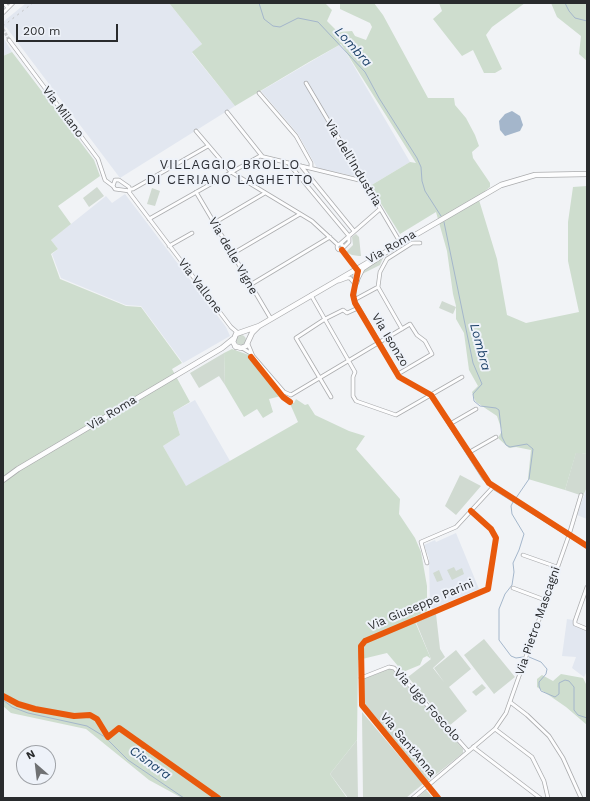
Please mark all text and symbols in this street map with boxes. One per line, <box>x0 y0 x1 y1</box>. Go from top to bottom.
scale bar <box>18 16 120 42</box>
text: 200 m <box>23 24 60 38</box>
water label: Lombra <box>331 24 375 70</box>
street label: Via Milano <box>39 84 87 140</box>
street label: Via dell'Industria <box>322 117 384 209</box>
district label: VILLAGGIO BROLLO DI CERIANO LAGHETTO <box>146 157 314 188</box>
street label: Via delle Vigne <box>205 215 261 297</box>
street label: Via Roma <box>364 227 418 267</box>
street label: Via Vallone <box>175 256 225 316</box>
street label: Via Isonzo <box>368 311 412 369</box>
water label: Lombra <box>466 322 494 372</box>
street label: Via Roma <box>85 393 139 433</box>
street label: Via Pietro Mascagni <box>513 565 563 677</box>
street label: Via Giuseppe Parini <box>366 576 476 634</box>
street label: Via Ugo Foscolo <box>391 666 463 744</box>
street label: Via Sant'Anna <box>377 710 439 780</box>
water label: Cisnara <box>126 743 174 783</box>
north arrow <box>16 745 56 785</box>
text: N <box>24 747 37 762</box>

